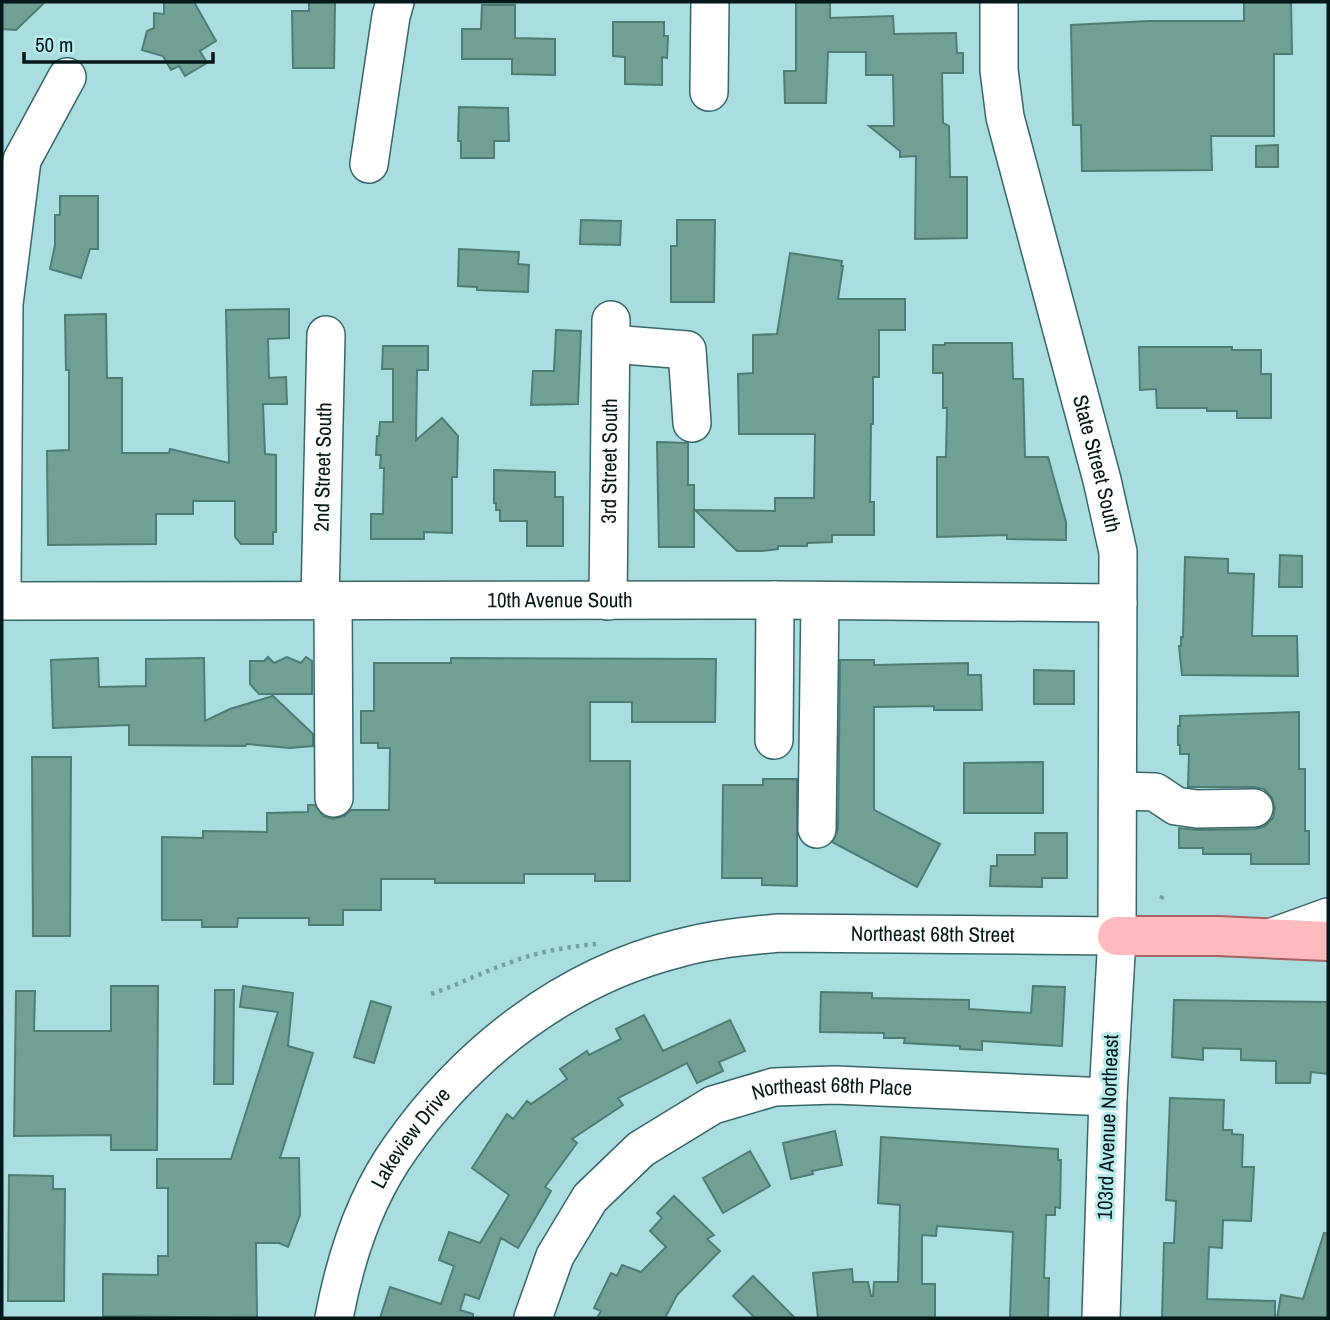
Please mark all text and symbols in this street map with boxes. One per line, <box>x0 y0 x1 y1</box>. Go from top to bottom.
scale bar <box>24 21 214 65</box>
text: 50 m <box>35 30 73 59</box>
street label: State Street South <box>1066 392 1128 535</box>
street label: 3rd Street South <box>594 398 624 524</box>
street label: 2nd Street South <box>307 402 338 532</box>
street label: 10th Avenue South <box>487 585 633 614</box>
street label: Northeast 68th Street <box>851 919 1015 949</box>
street label: 103rd Avenue Northeast <box>1090 1034 1125 1220</box>
street label: Northeast 68th Place <box>748 1070 913 1107</box>
street label: Lakeview Drive <box>364 1081 457 1193</box>

